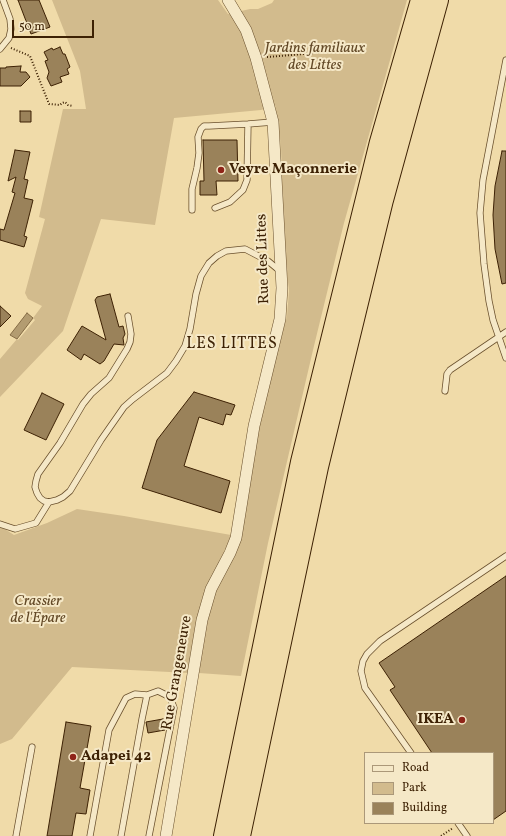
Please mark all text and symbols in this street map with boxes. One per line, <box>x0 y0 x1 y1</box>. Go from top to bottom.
scale bar <box>14 12 96 38</box>
text: 50 m <box>19 19 45 35</box>
park label: Jardins familiaux des Littes <box>265 40 365 75</box>
place label: Veyre Maçonnerie <box>229 161 357 179</box>
marker: Veyre Maçonnerie <box>216 165 226 175</box>
street label: Rue des Littes <box>253 213 275 305</box>
district label: LES LITTES <box>186 335 278 355</box>
park label: Crassier de l'Épare <box>11 593 65 628</box>
street label: Rue Grangeneuve <box>159 614 197 732</box>
place label: IKEA <box>417 711 454 729</box>
marker: IKEA <box>457 715 467 725</box>
place label: Adapei 42 <box>81 748 151 766</box>
marker: Adapei 42 <box>68 752 78 762</box>
legend <box>364 752 494 824</box>
text: Road <box>402 760 429 776</box>
text: Park <box>402 780 427 796</box>
text: Building <box>402 800 447 816</box>

